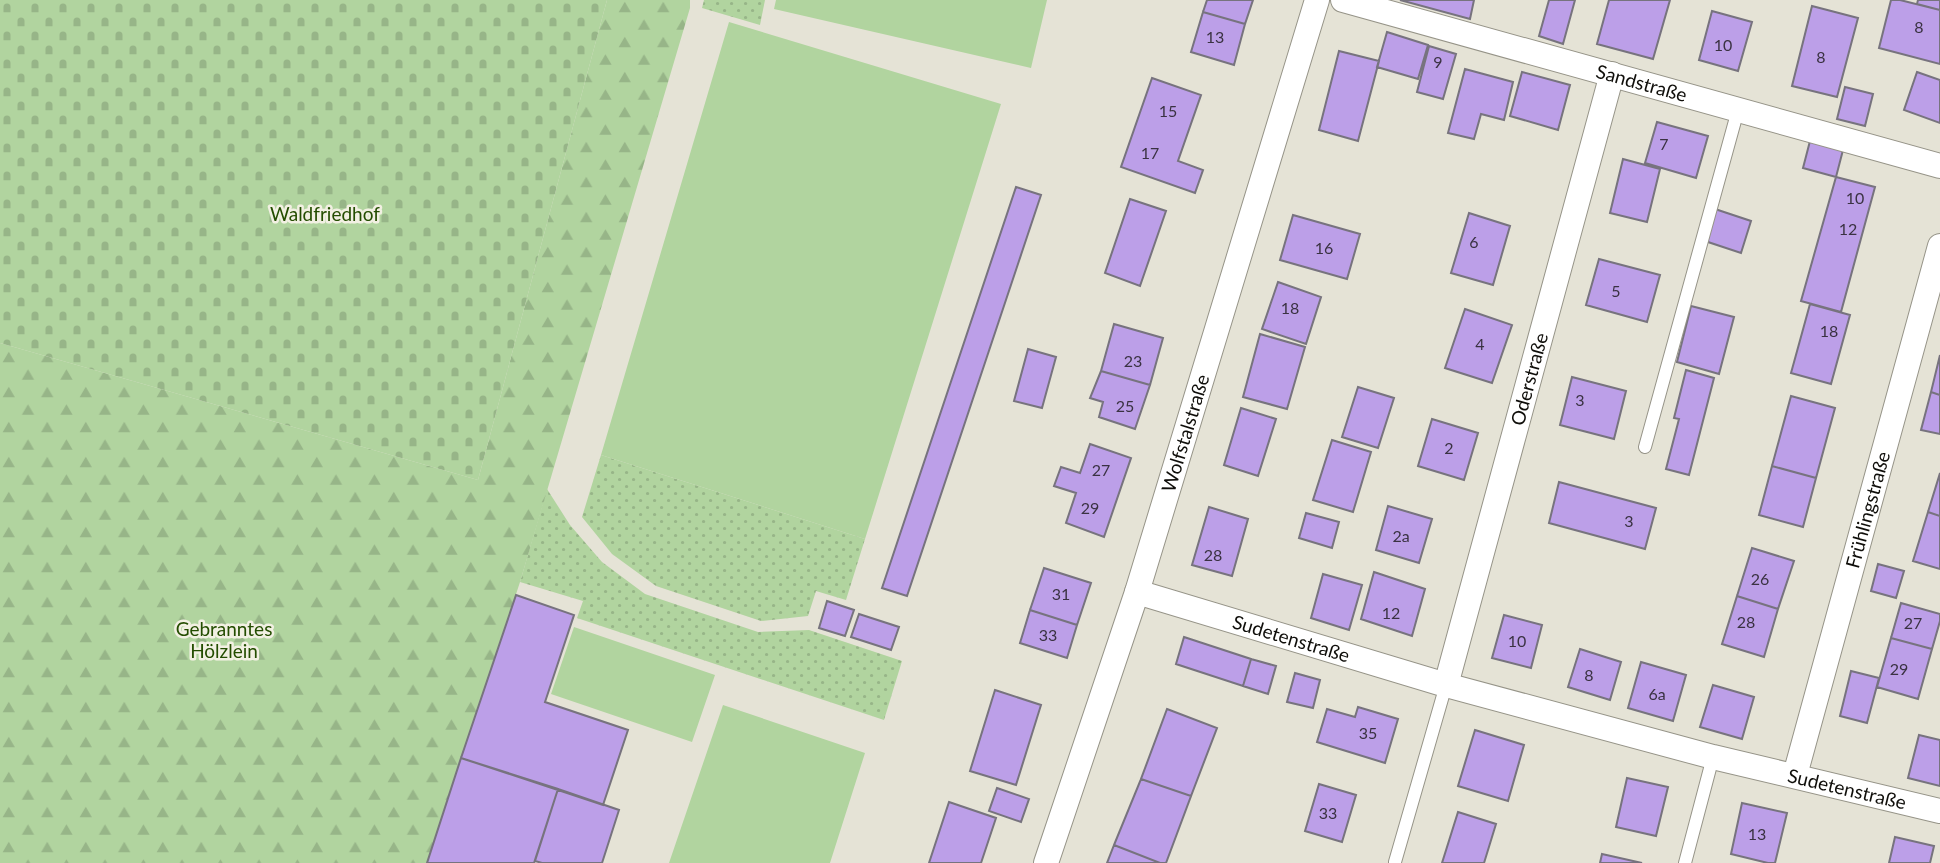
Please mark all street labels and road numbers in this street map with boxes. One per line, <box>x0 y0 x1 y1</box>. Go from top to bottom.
street label: Sandstraße <box>1594 59 1690 106</box>
street label: Oderstraße <box>1505 330 1552 428</box>
street label: Wolfstalstraße <box>1156 371 1214 495</box>
street label: Frühlingstraße <box>1840 449 1894 571</box>
street label: Sudetenstraße <box>1230 609 1353 666</box>
street label: Sudetenstraße <box>1786 763 1909 814</box>

